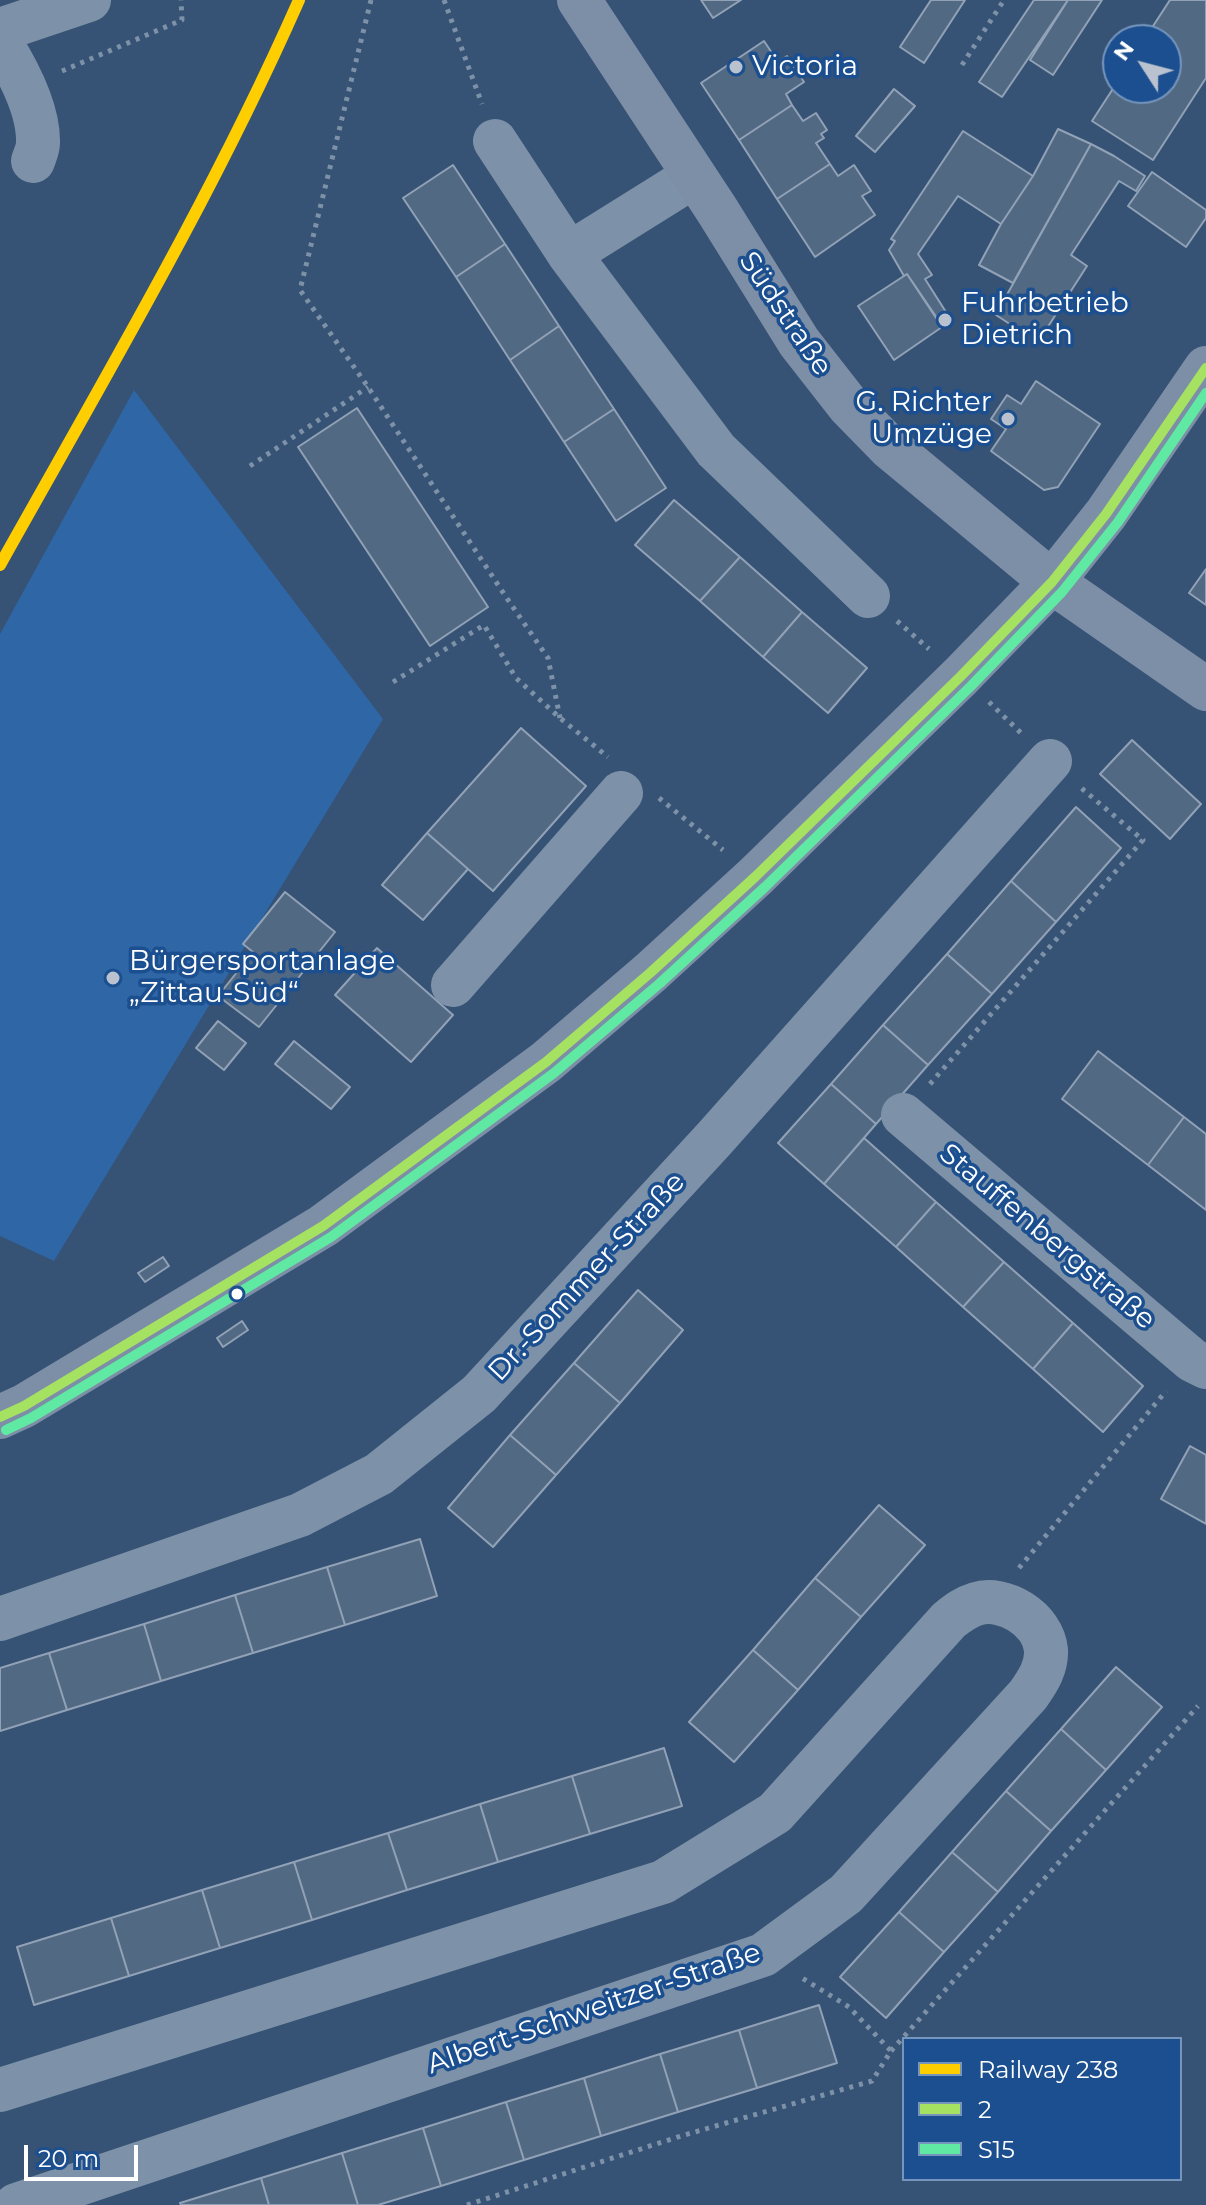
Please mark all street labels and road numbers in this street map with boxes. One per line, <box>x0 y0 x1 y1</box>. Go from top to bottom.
street label: Südstraße <box>731 246 839 382</box>
street label: Stauffenbergstraße <box>932 1137 1162 1337</box>
street label: Dr.-Sommer-Straße <box>482 1166 692 1388</box>
street label: Albert-Schweitzer-Straße <box>423 1936 765 2082</box>

